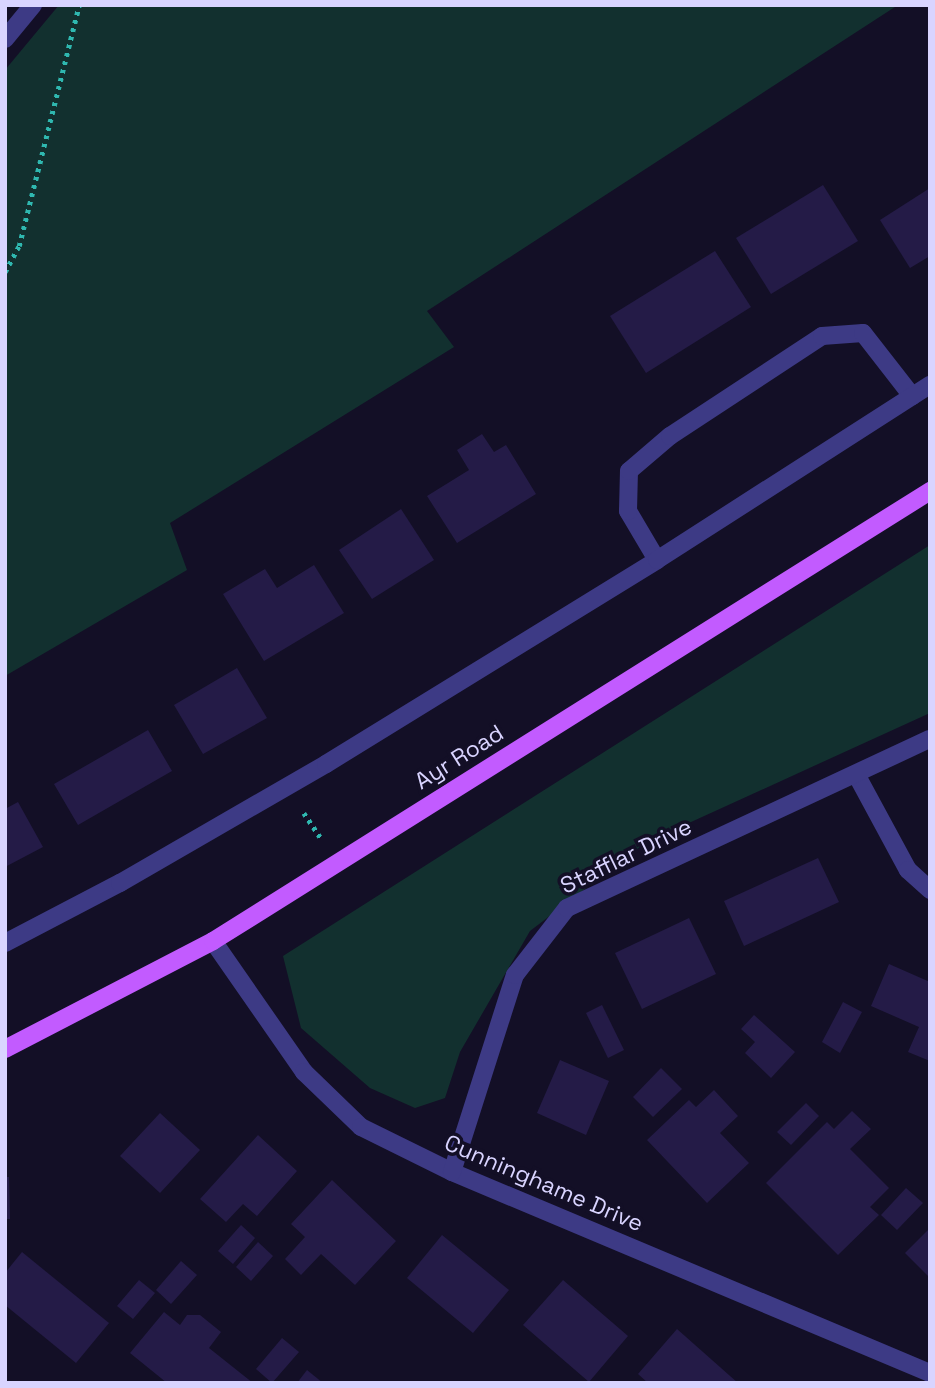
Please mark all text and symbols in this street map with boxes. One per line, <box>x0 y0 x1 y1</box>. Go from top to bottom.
street label: Ayr Road <box>409 719 509 795</box>
street label: Stafflar Drive <box>556 812 696 900</box>
street label: Cunninghame Drive <box>440 1129 648 1237</box>

